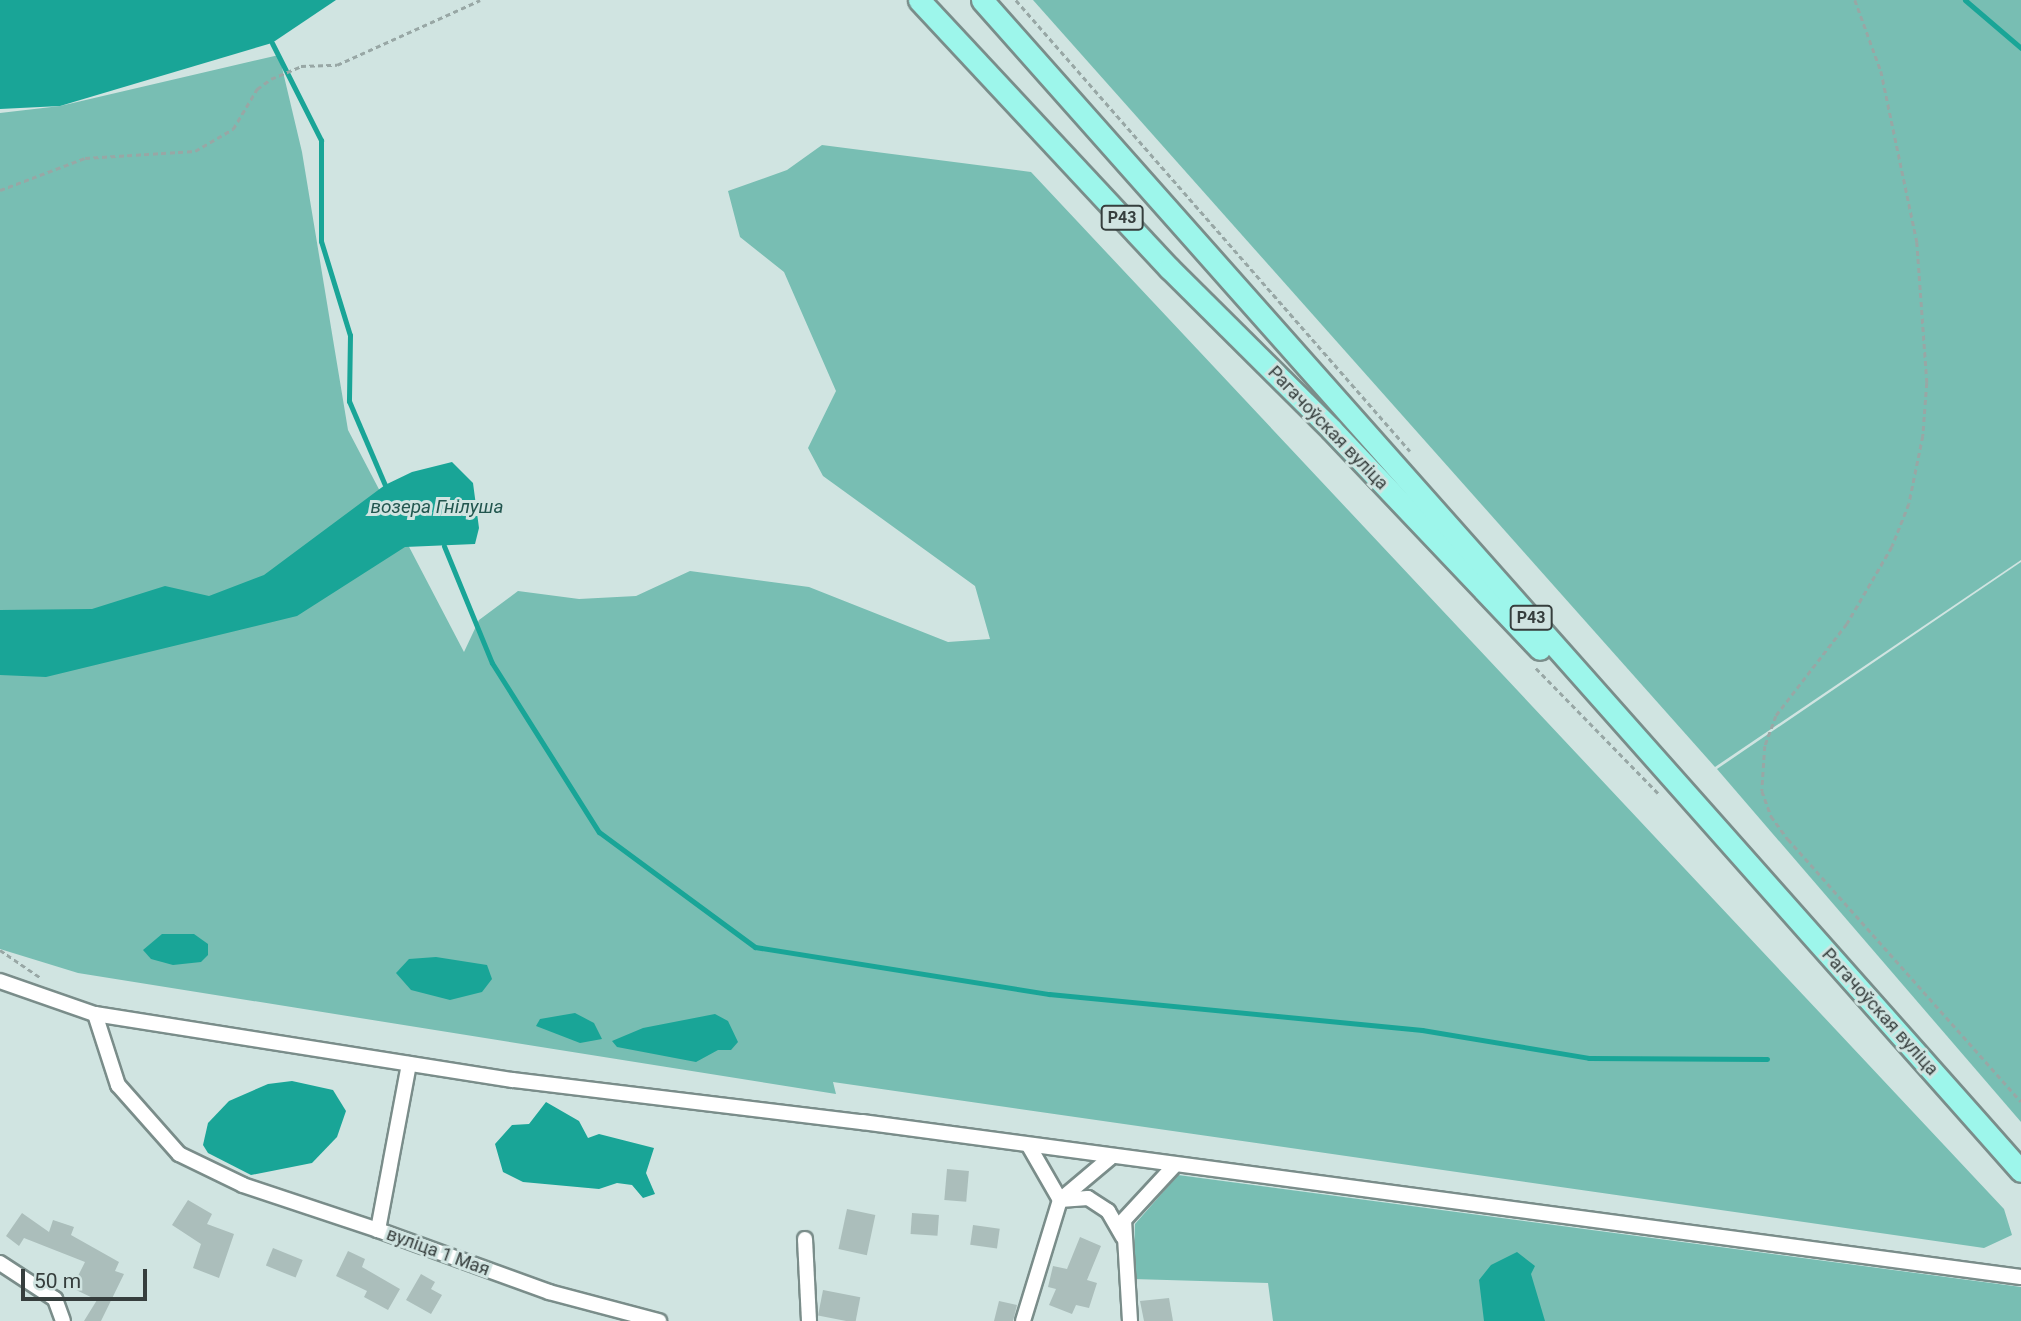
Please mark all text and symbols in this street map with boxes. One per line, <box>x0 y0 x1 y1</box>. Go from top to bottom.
road number: Р43 <box>1099 206 1145 230</box>
street label: Рагачоўская вуліца <box>1263 362 1393 494</box>
water label: возера Гнілуша <box>370 496 504 518</box>
road number: Р43 <box>1508 606 1554 631</box>
street label: Рагачоўская вуліца <box>1817 944 1943 1080</box>
street label: вуліца 1 Мая <box>384 1223 492 1281</box>
scale bar <box>24 1254 150 1298</box>
text: 50 m <box>34 1269 81 1293</box>

